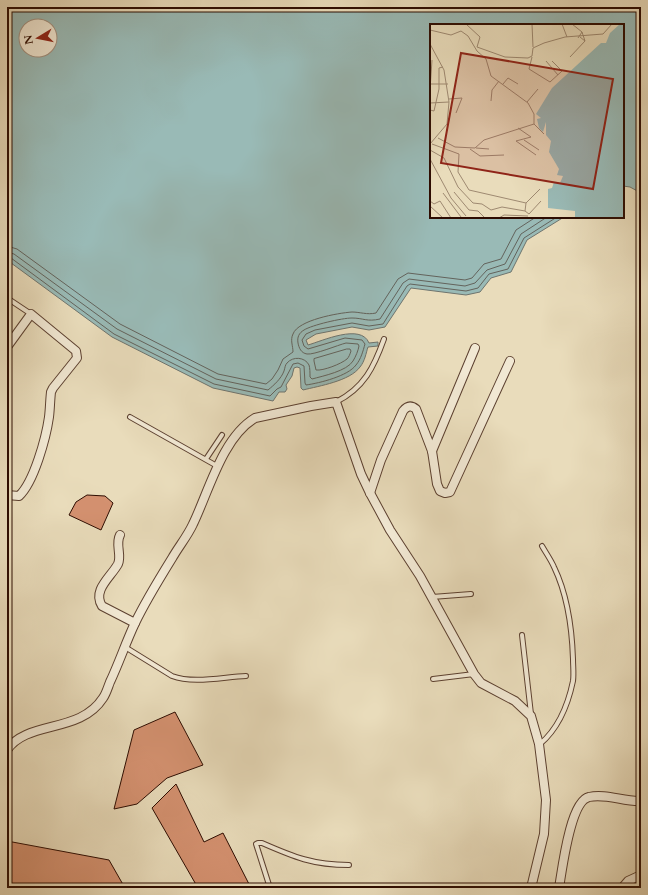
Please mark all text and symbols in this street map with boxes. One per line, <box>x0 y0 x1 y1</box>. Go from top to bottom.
north arrow <box>18 18 58 58</box>
inset map <box>430 24 624 218</box>
text: N <box>20 33 37 46</box>

